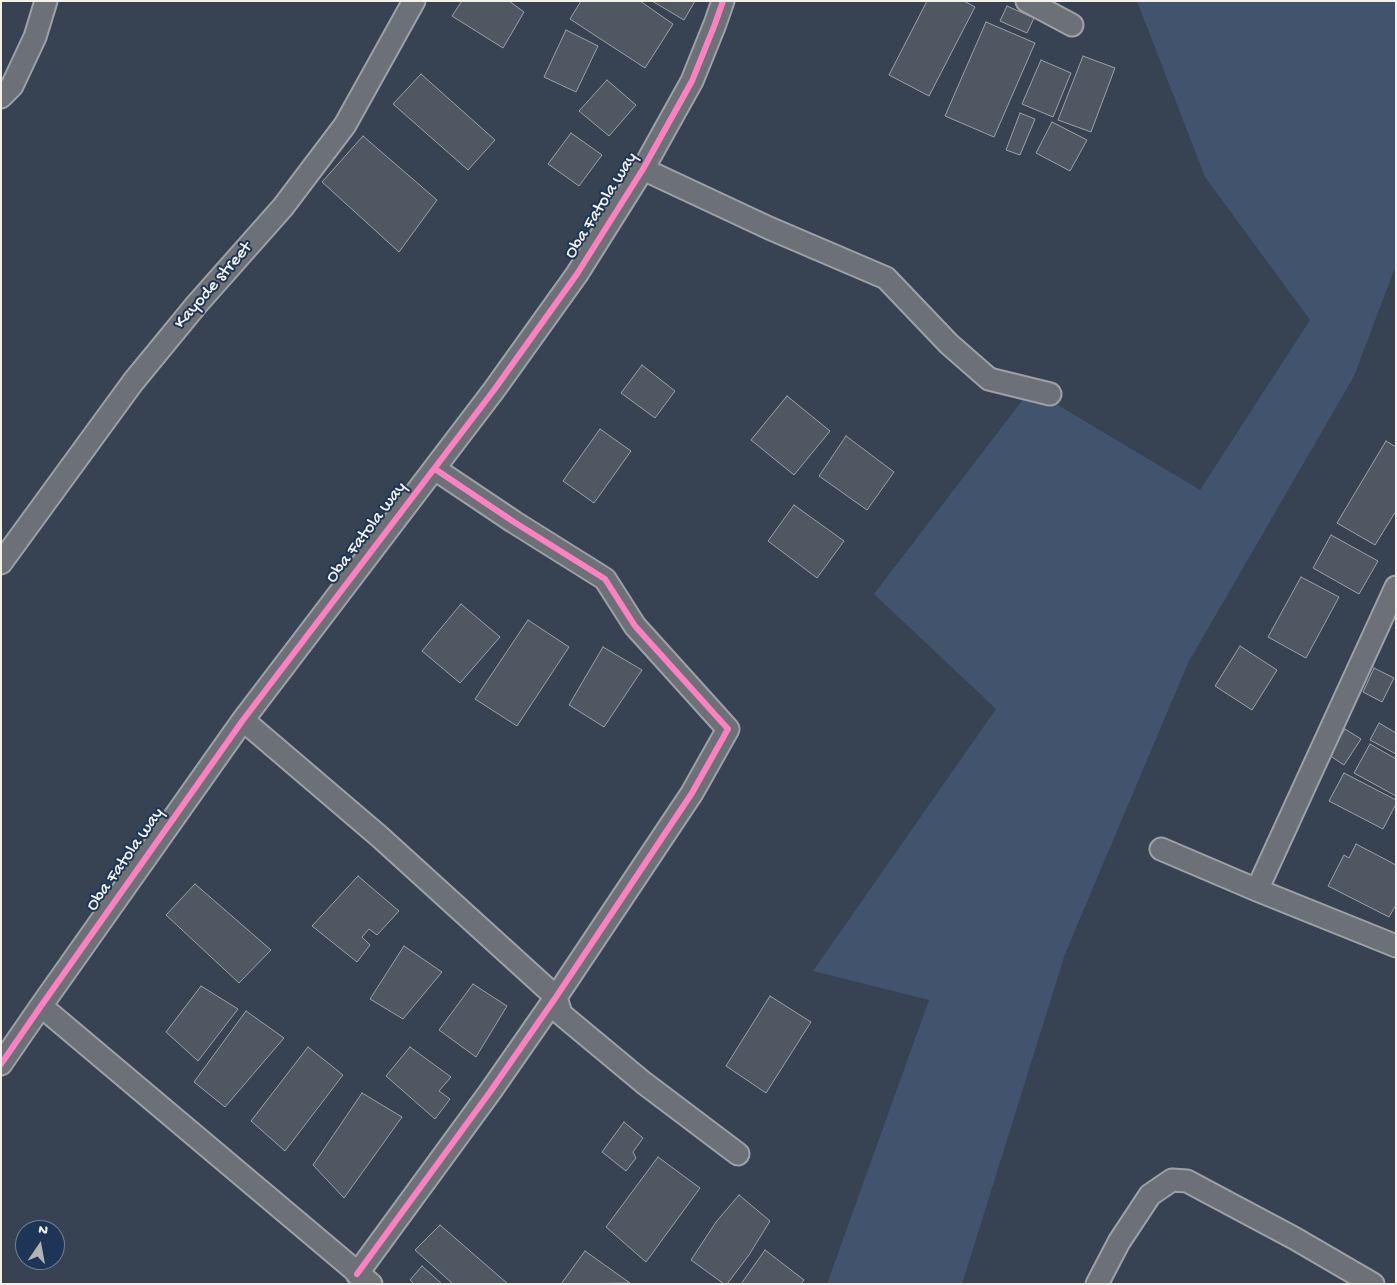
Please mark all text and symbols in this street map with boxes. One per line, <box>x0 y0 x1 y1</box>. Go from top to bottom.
street label: Oba Fatola way <box>561 149 643 263</box>
street label: Kayode street <box>170 238 258 334</box>
street label: Oba Fatola way <box>322 478 412 588</box>
street label: Oba Fatola way <box>82 804 170 916</box>
north arrow <box>15 1220 65 1270</box>
text: N <box>37 1222 49 1240</box>

